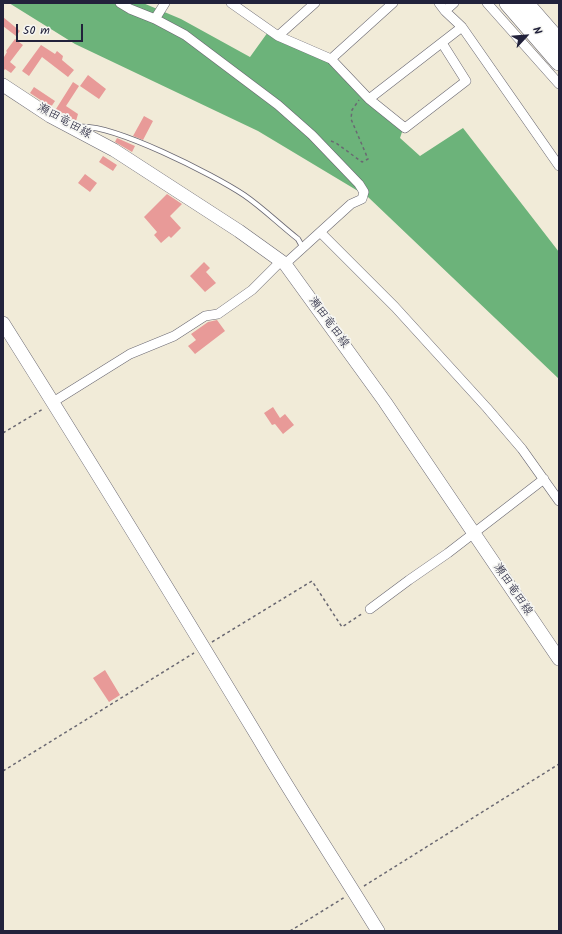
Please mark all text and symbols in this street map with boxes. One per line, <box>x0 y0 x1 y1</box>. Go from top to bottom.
scale bar <box>18 16 85 42</box>
north arrow <box>506 16 546 56</box>
text: 50 m <box>23 21 50 40</box>
text: N <box>527 24 546 38</box>
street label: 瀬田竜田線 <box>34 101 94 143</box>
street label: 瀬田竜田線 <box>305 294 351 352</box>
street label: 瀬田竜田線 <box>489 561 535 619</box>

